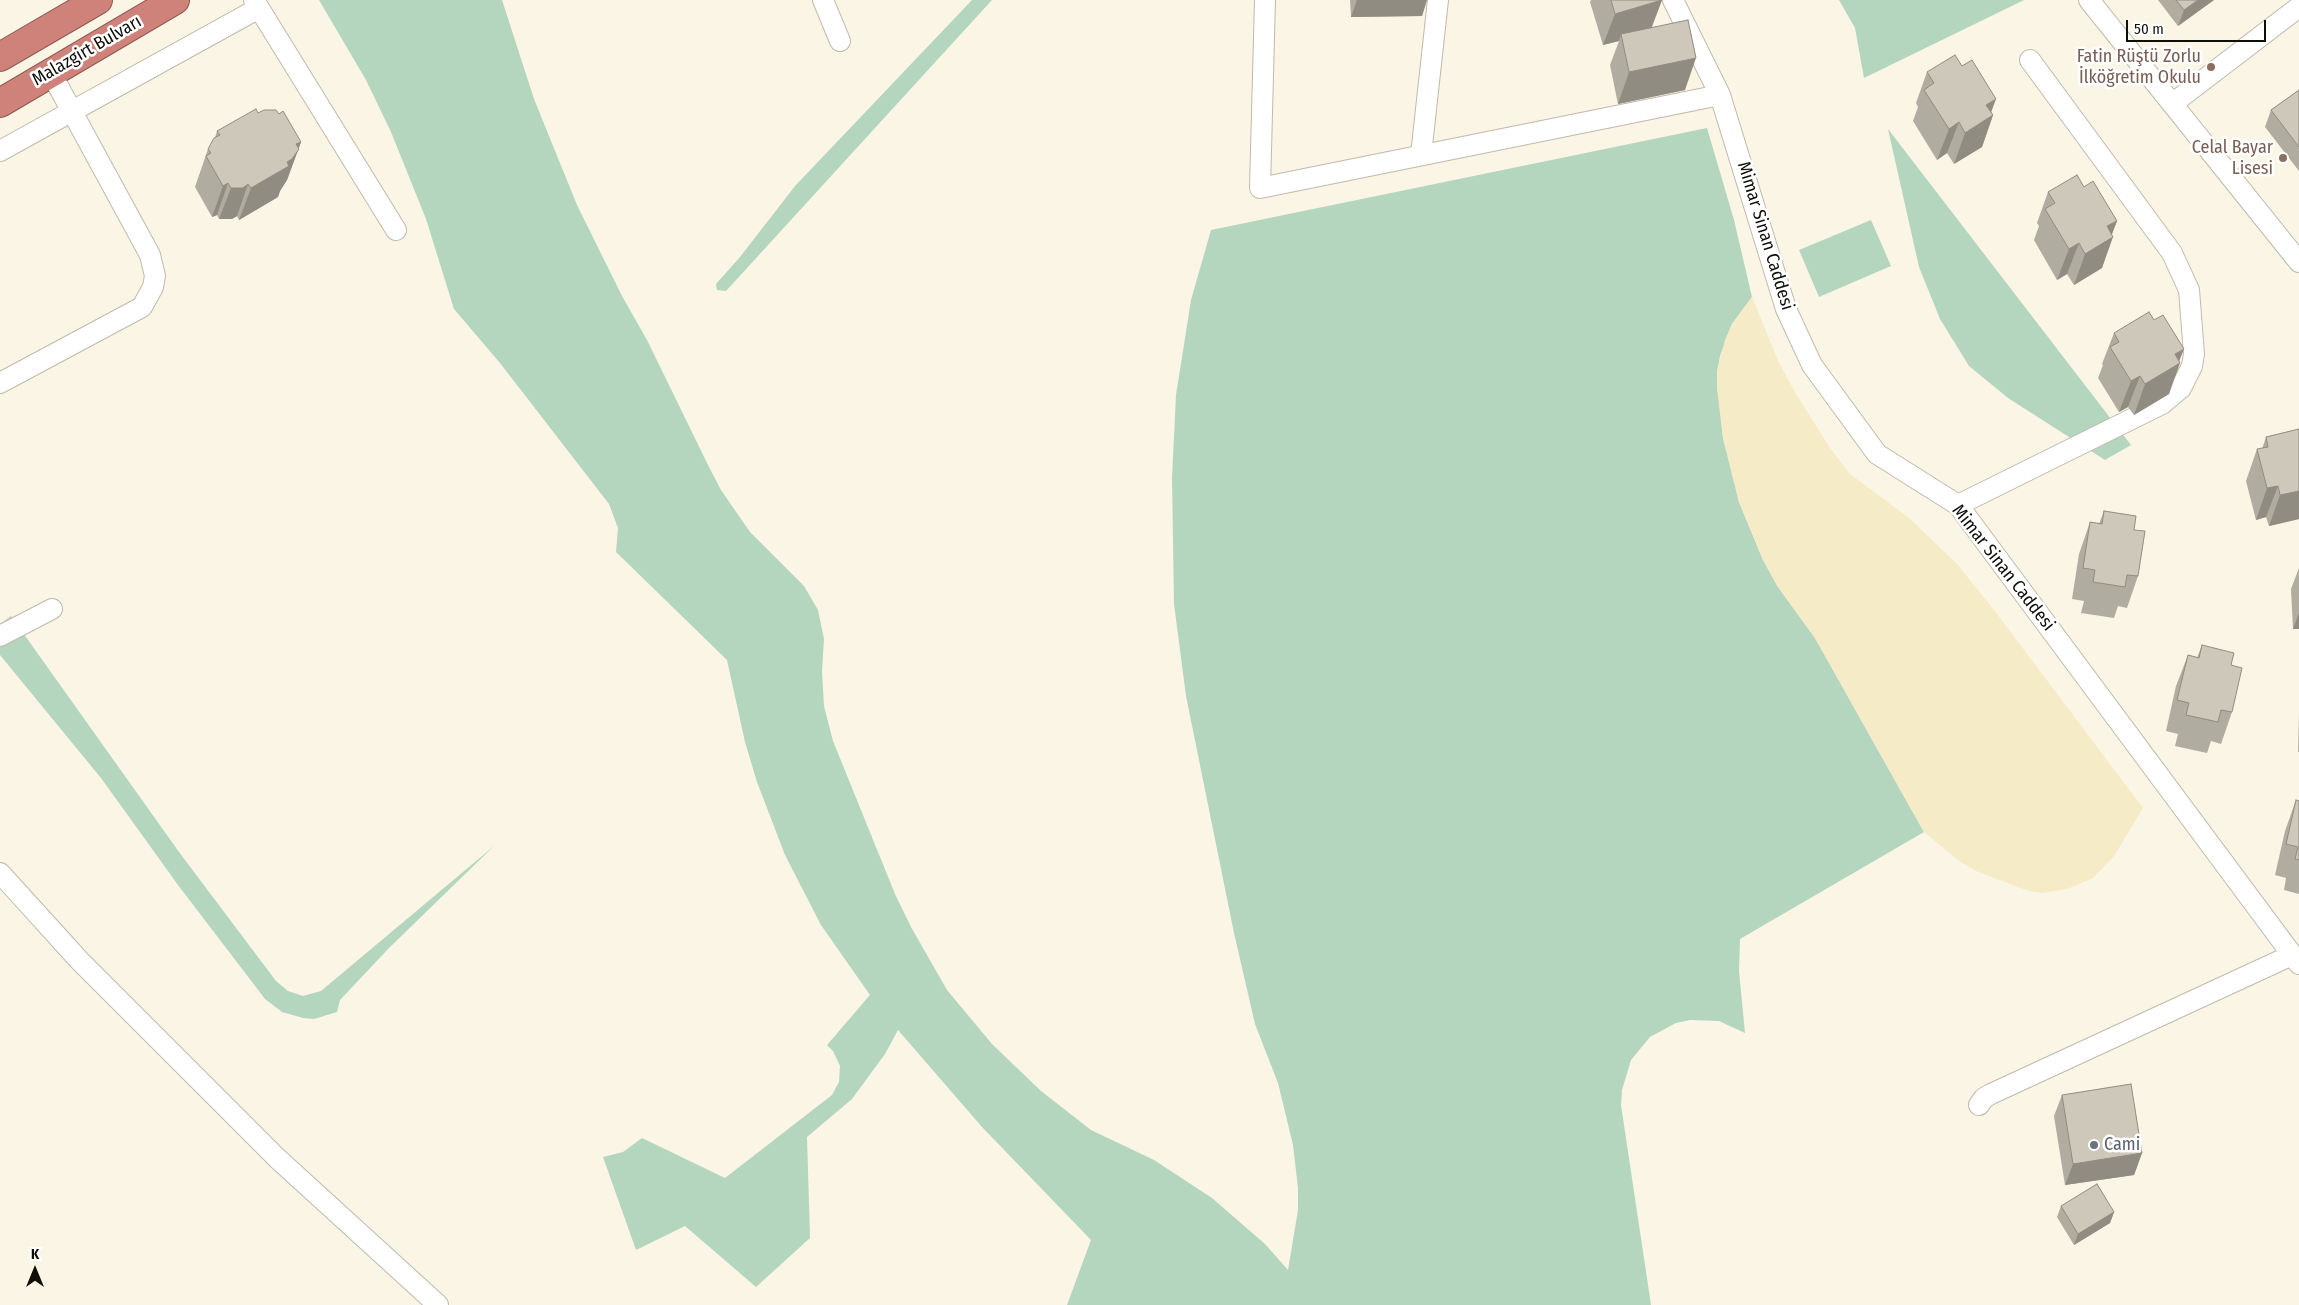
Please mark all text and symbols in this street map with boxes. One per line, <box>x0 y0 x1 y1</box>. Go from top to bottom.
scale bar <box>2129 10 2269 42</box>
street label: Malazgirt Bulvarı <box>29 11 145 91</box>
text: 50 m <box>2134 20 2164 38</box>
place label: Fatin Rüştü Zorlu İlköğretim Okulu <box>2077 46 2201 88</box>
marker: Fatin Rüştü Zorlu İlköğretim Okulu <box>2205 61 2217 73</box>
place label: Celal Bayar Lisesi <box>2192 137 2273 180</box>
marker: Celal Bayar Lisesi <box>2277 152 2289 164</box>
street label: Mimar Sinan Caddesi <box>1732 159 1798 313</box>
street label: Mimar Sinan Caddesi <box>1947 501 2059 635</box>
place label: Cami <box>2104 1134 2140 1156</box>
marker: Cami <box>2088 1139 2100 1151</box>
north arrow <box>10 1245 60 1295</box>
text: K <box>31 1246 39 1263</box>

